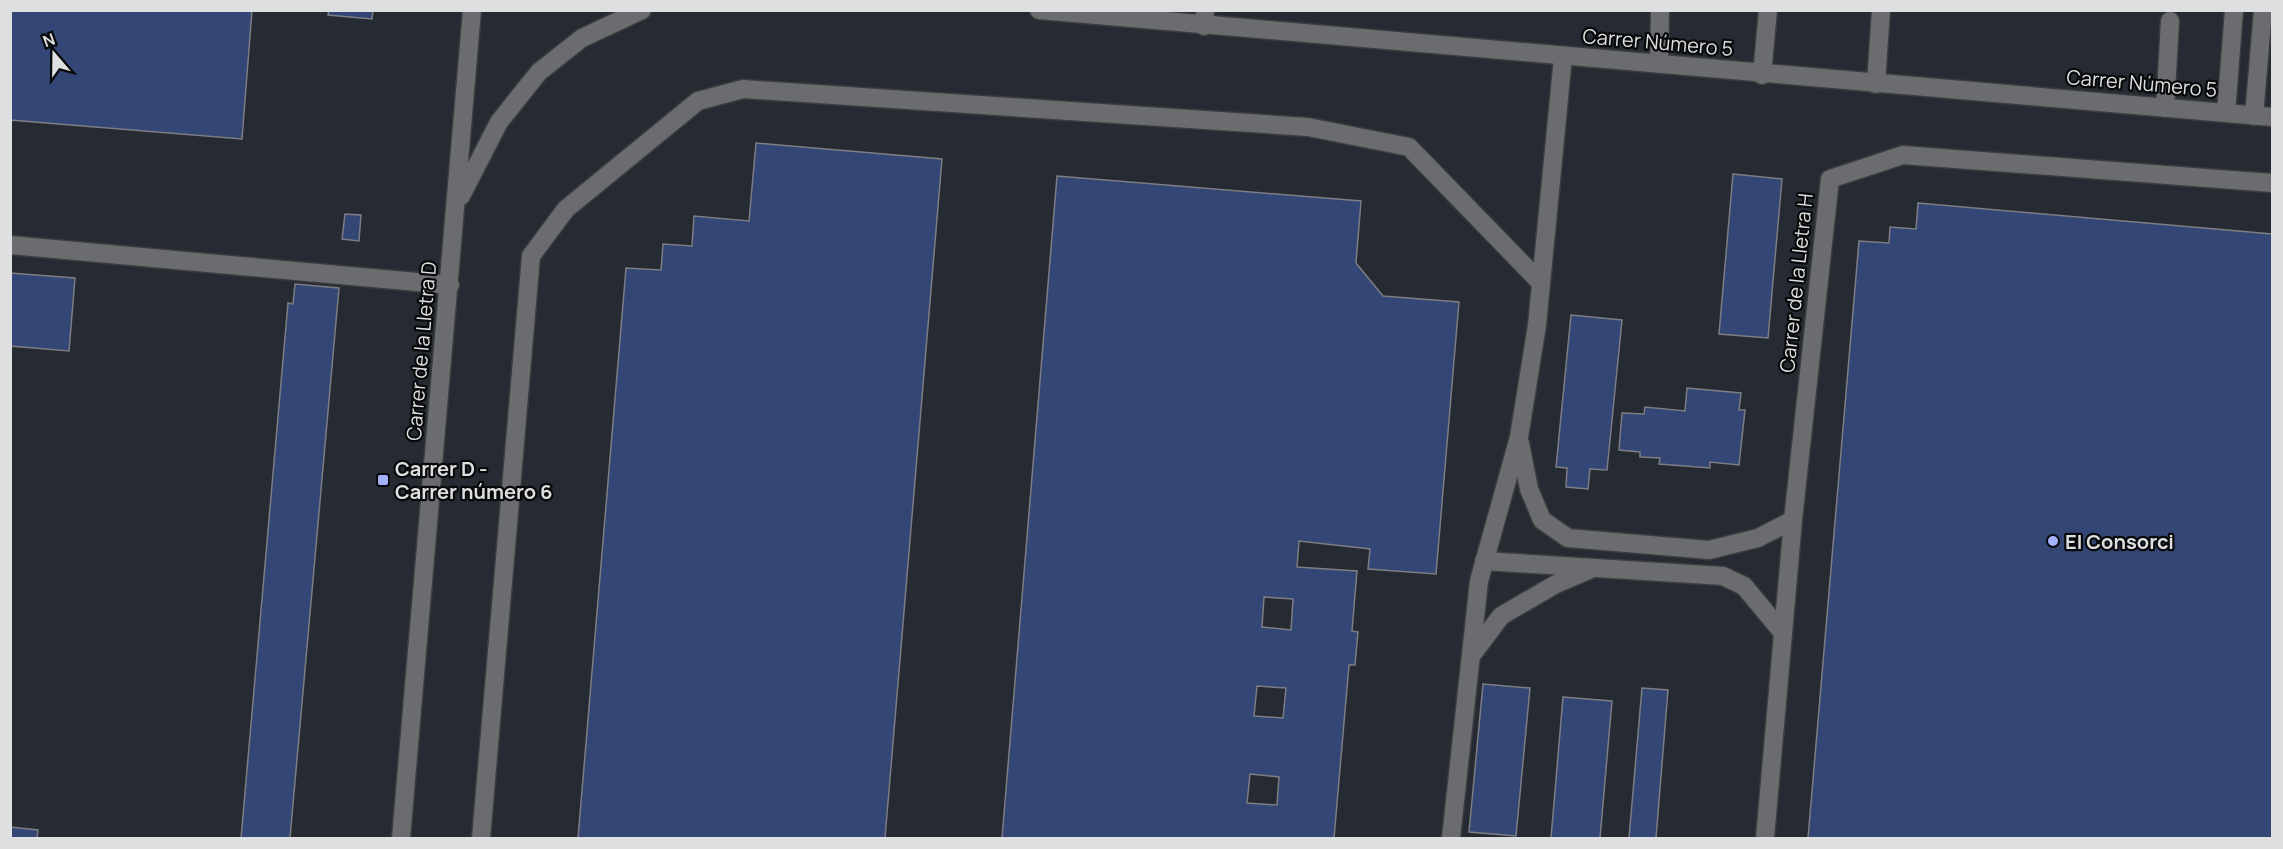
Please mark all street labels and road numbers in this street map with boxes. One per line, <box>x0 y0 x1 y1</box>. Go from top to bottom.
street label: Carrer Número 5 <box>1582 22 1734 62</box>
street label: Carrer Número 5 <box>2066 63 2218 103</box>
street label: Carrer de la Lletra H <box>1773 192 1819 374</box>
street label: Carrer de la Lletra D <box>400 260 442 442</box>

